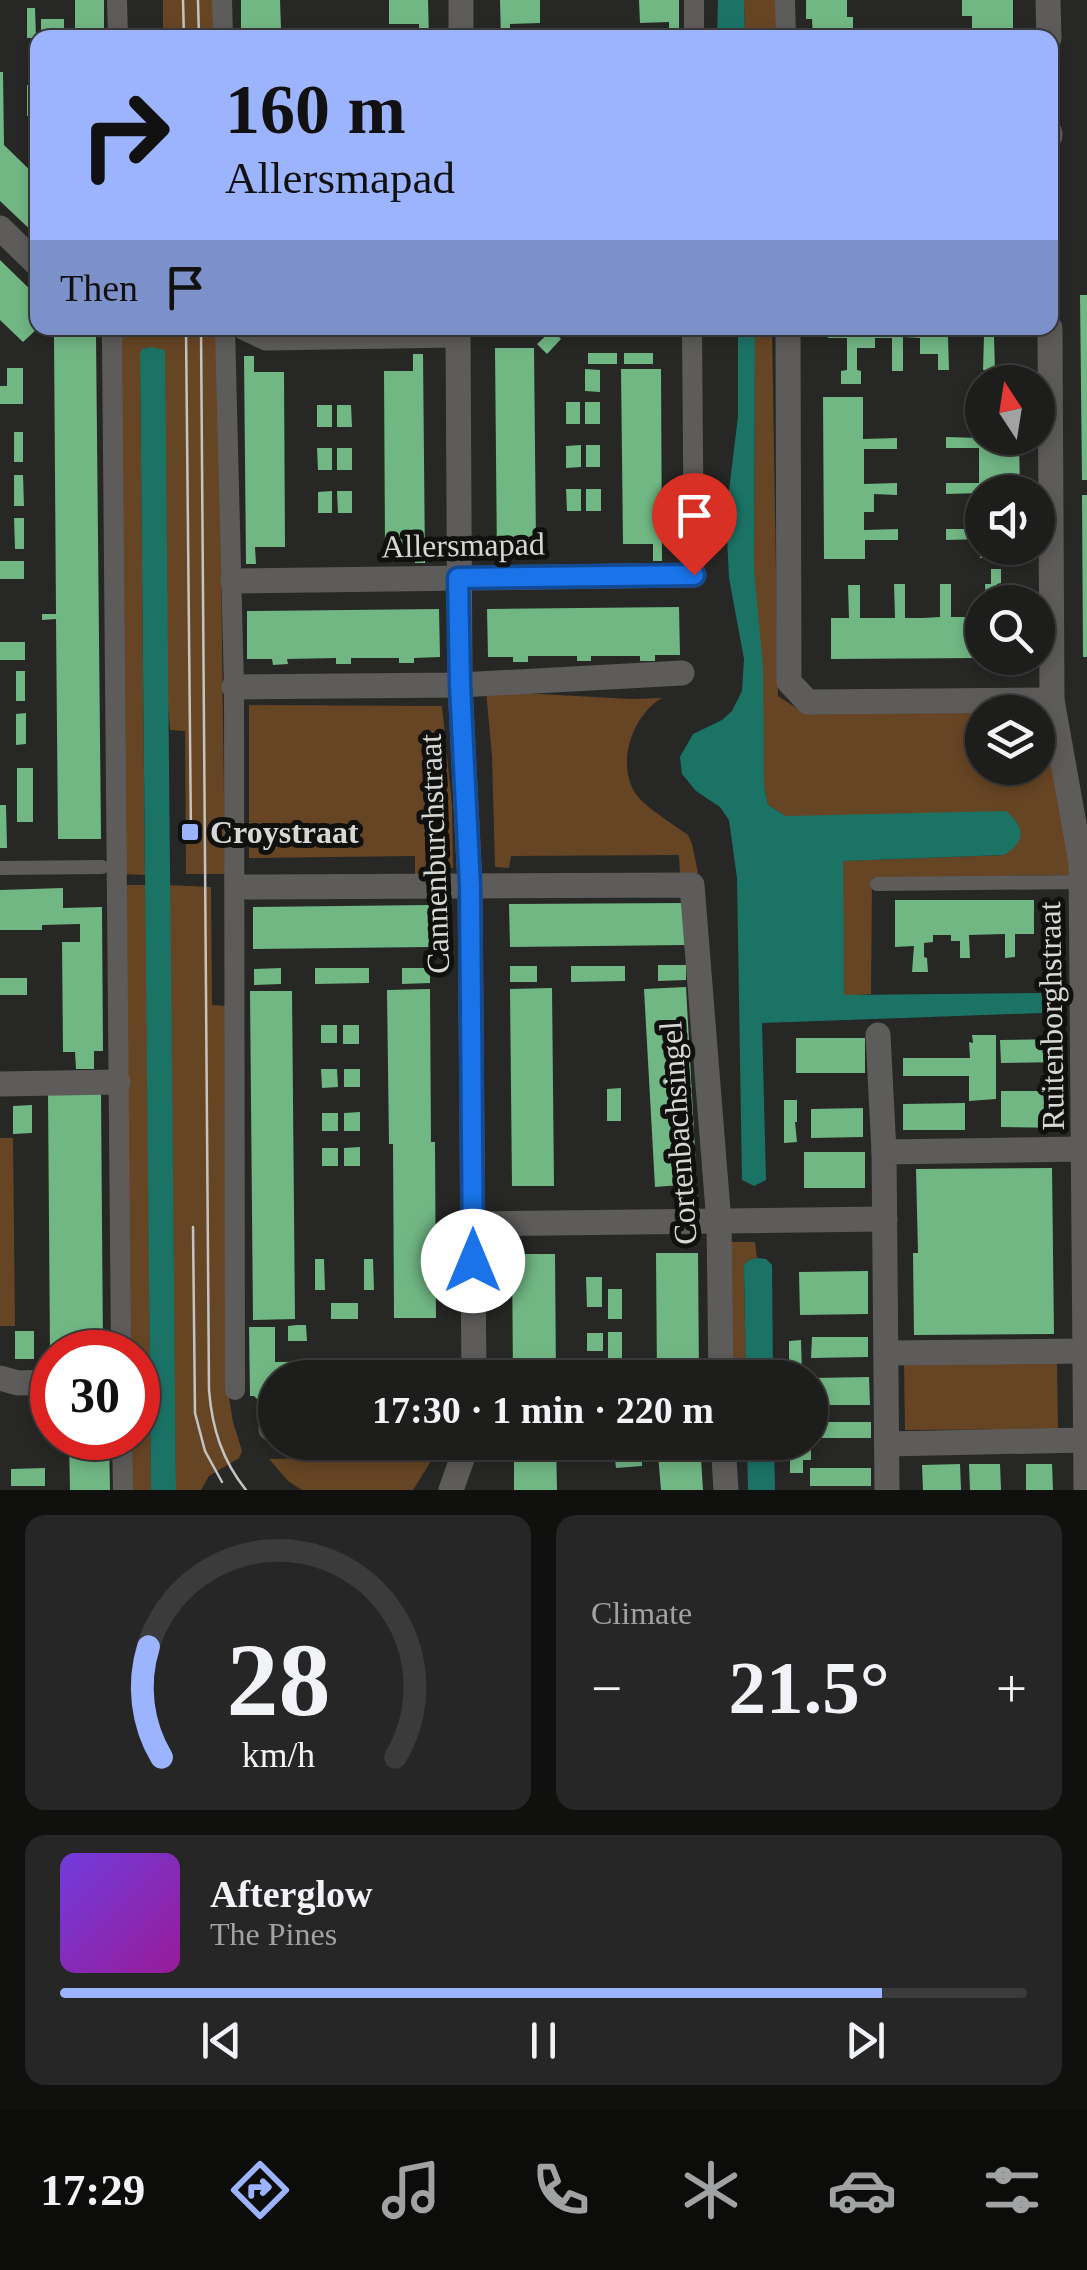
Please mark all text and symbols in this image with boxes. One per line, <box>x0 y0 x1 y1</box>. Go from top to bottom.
icon: right <box>60 70 190 200</box>
text: 160 m <box>225 71 406 148</box>
text: Allersmapad <box>225 153 455 203</box>
icon: arrive <box>158 260 213 315</box>
text: Then <box>60 267 138 309</box>
north arrow <box>965 365 1055 455</box>
map controls <box>965 365 1055 785</box>
pin <box>652 473 737 576</box>
button: sound <box>965 475 1055 565</box>
icon: arrive <box>667 488 722 543</box>
street label: Allersmapad <box>381 526 545 564</box>
button: search <box>965 585 1055 675</box>
button: layers <box>965 695 1055 785</box>
street label: Cannenburchstraat <box>412 733 456 975</box>
place label: Croystraat <box>210 814 359 850</box>
marker: Croystraat <box>179 821 201 843</box>
street label: Ruitenborghstraat <box>1031 901 1071 1131</box>
street label: Cortenbachsingel <box>652 1020 704 1246</box>
position arrow <box>421 1209 525 1313</box>
speed limit sign: 30 <box>30 1330 160 1460</box>
text: 17:30 · 1 min · 220 m <box>372 1389 714 1431</box>
text: Climate <box>591 1595 692 1631</box>
text: 28 <box>226 1622 330 1737</box>
text: 21.5° <box>728 1646 890 1729</box>
text: − <box>591 1658 622 1719</box>
text: + <box>996 1658 1027 1719</box>
text: km/h <box>241 1735 315 1775</box>
text: Afterglow <box>210 1873 372 1915</box>
text: The Pines <box>210 1916 337 1952</box>
icon: previous <box>194 2013 249 2068</box>
icon: pause <box>516 2013 571 2068</box>
icon: next <box>838 2013 893 2068</box>
icon: directions <box>225 2155 295 2225</box>
icon: music <box>376 2155 446 2225</box>
icon: phone <box>526 2155 596 2225</box>
icon: climate <box>676 2155 746 2225</box>
icon: car <box>827 2155 897 2225</box>
icon: filters <box>977 2155 1047 2225</box>
text: 17:29 <box>40 2165 145 2215</box>

